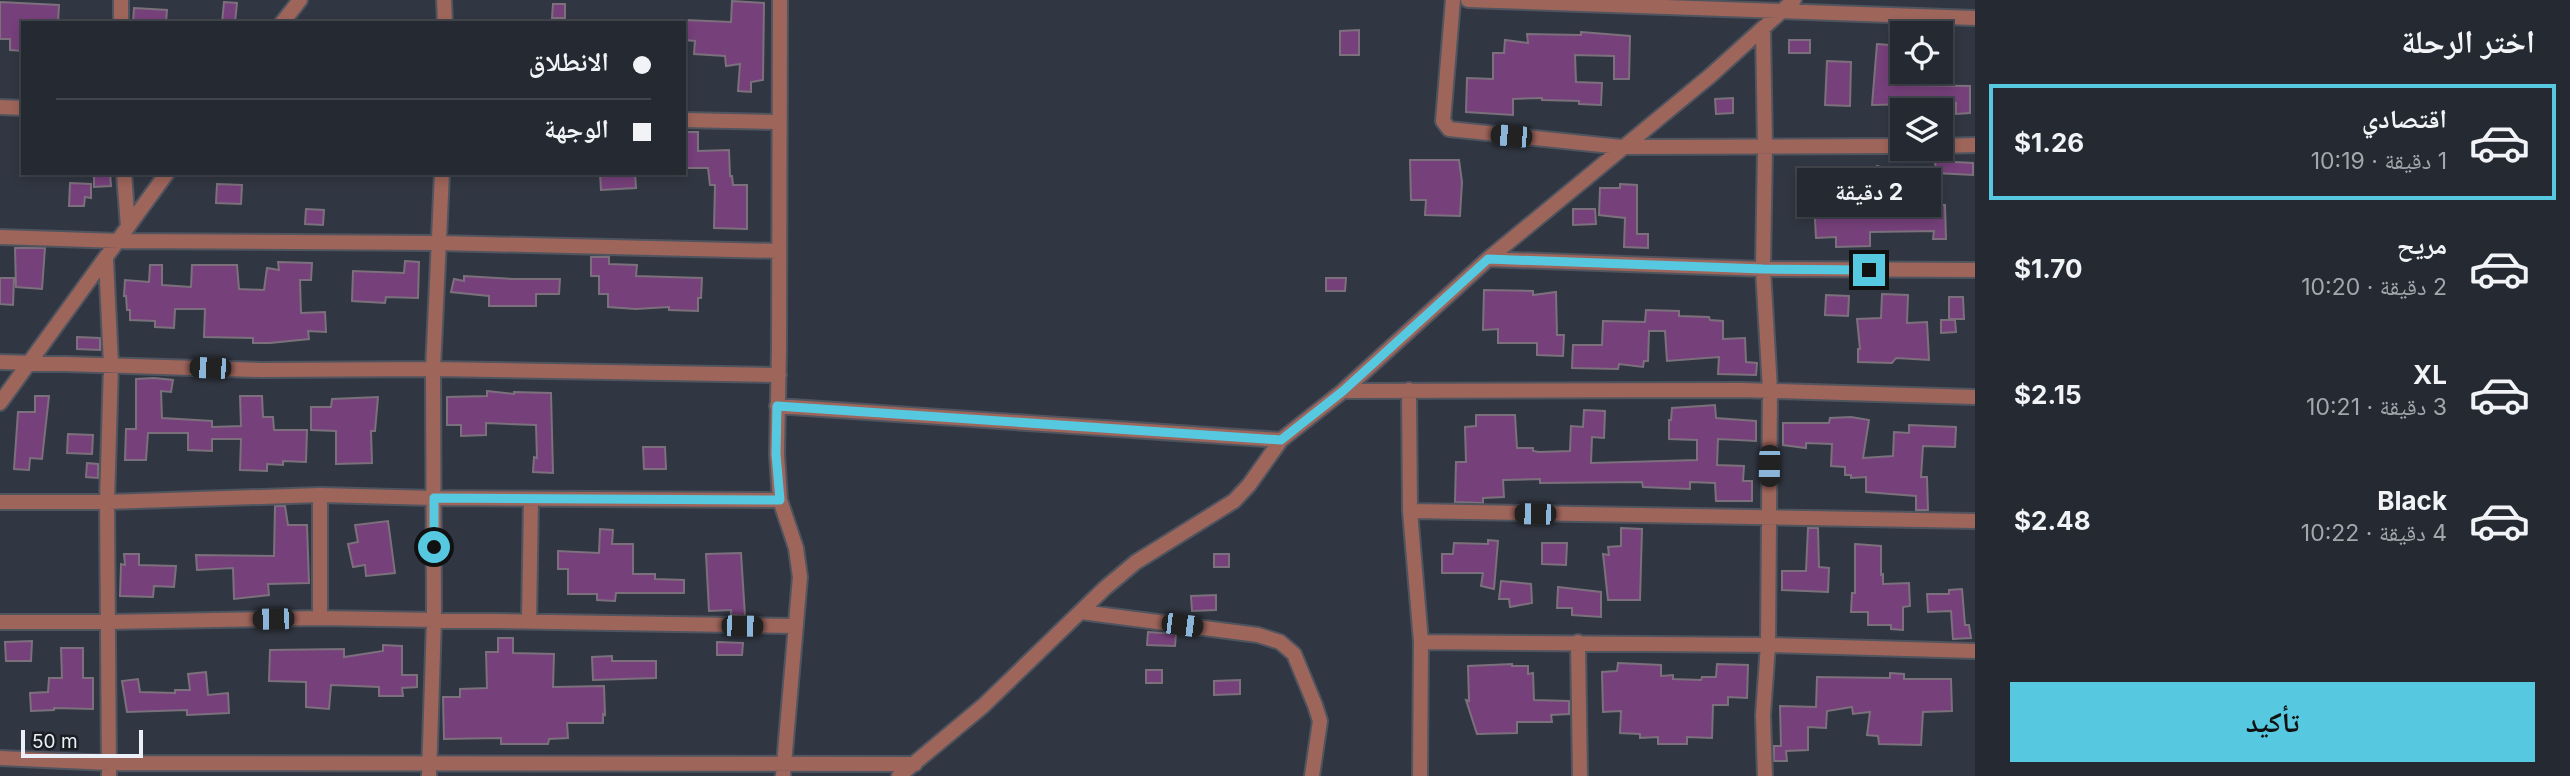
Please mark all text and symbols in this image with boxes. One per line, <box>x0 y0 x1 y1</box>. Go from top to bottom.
map controls <box>1890 21 1953 161</box>
button: locate <box>1890 21 1953 84</box>
text: اختر الرحلة <box>2401 22 2535 61</box>
text: الانطلاق <box>529 46 609 77</box>
button: layers <box>1890 98 1953 161</box>
text: اقتصادي <box>2362 103 2447 134</box>
icon: car <box>2468 111 2531 174</box>
text: الوجهة <box>544 113 609 144</box>
car <box>1490 124 1533 148</box>
text: $1.26 <box>2014 127 2084 158</box>
text: 1 دقيقة · 10:19 <box>2311 147 2447 175</box>
callout: 2 دقيقة <box>1797 168 1941 218</box>
text: 2 دقيقة <box>1835 178 1903 206</box>
text: مريح <box>2397 229 2447 260</box>
icon: car <box>2468 237 2531 300</box>
text: $1.70 <box>2014 253 2083 284</box>
route end <box>1853 254 1885 286</box>
text: 2 دقيقة · 10:20 <box>2301 273 2447 301</box>
car <box>189 357 232 379</box>
text: XL <box>2413 359 2447 390</box>
icon: car <box>2468 363 2531 426</box>
text: $2.15 <box>2014 379 2082 410</box>
text: 3 دقيقة · 10:21 <box>2306 393 2447 421</box>
car <box>1759 445 1780 487</box>
text: Black <box>2377 485 2447 516</box>
icon: car <box>2468 489 2531 552</box>
car <box>1514 503 1557 525</box>
text: $2.48 <box>2014 505 2091 536</box>
text: 4 دقيقة · 10:22 <box>2301 519 2447 547</box>
route start <box>418 531 450 563</box>
car <box>252 608 295 630</box>
car <box>1160 612 1205 638</box>
car <box>721 615 764 637</box>
button: تأكيد <box>2010 682 2535 762</box>
scale bar <box>21 727 144 759</box>
text: 50 m <box>32 730 78 753</box>

